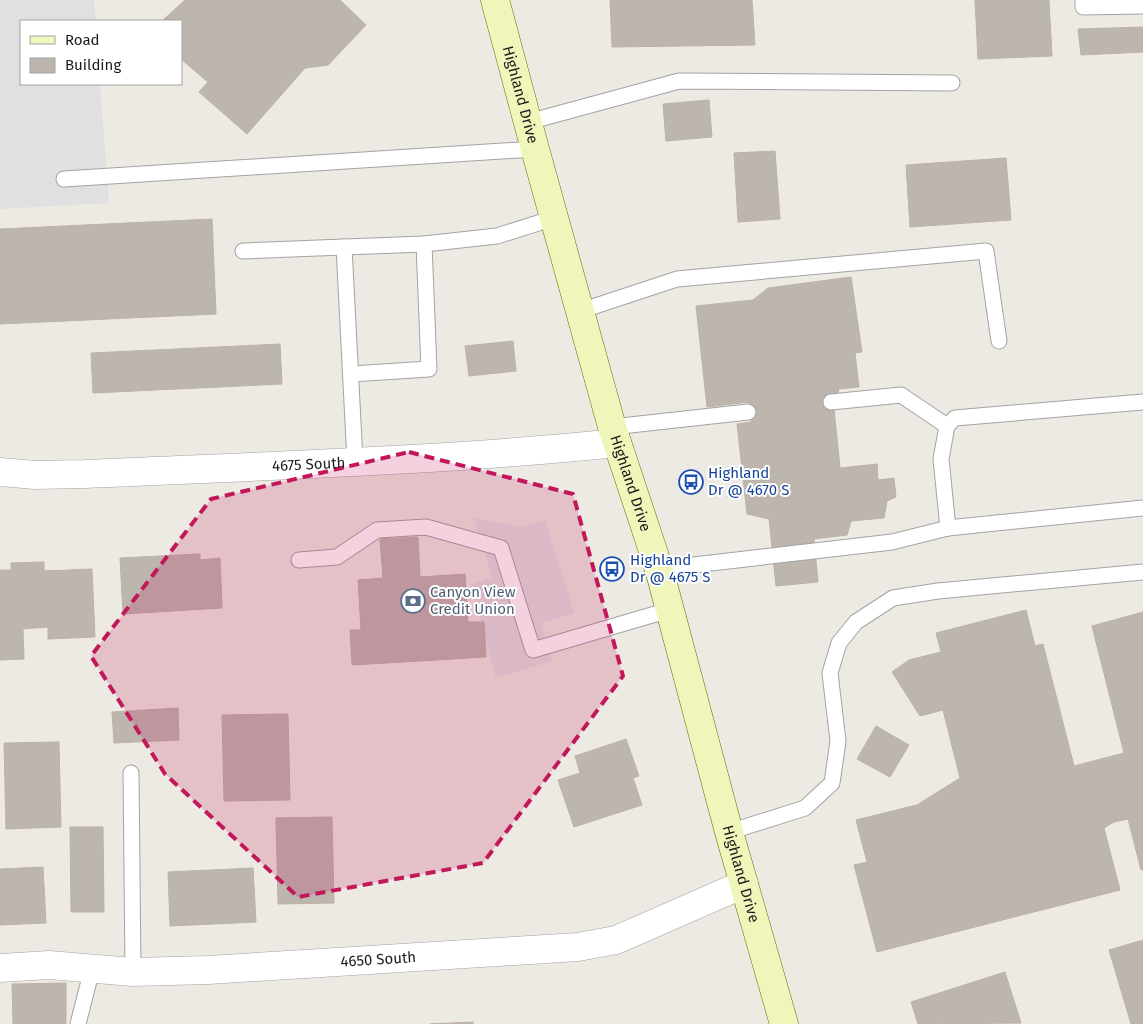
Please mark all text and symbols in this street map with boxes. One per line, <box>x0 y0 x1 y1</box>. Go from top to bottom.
legend <box>20 20 182 85</box>
text: Road <box>65 31 100 49</box>
street label: Highland Drive <box>499 44 542 146</box>
text: Building <box>65 56 121 74</box>
street label: Highland Drive <box>606 433 655 534</box>
street label: 4675 South <box>272 454 346 475</box>
place label: Highland Dr @ 4670 S <box>708 464 789 499</box>
bus stop icon: Highland Dr @ 4670 S <box>678 469 704 495</box>
place label: Highland Dr @ 4675 S <box>630 551 710 586</box>
bus stop icon: Highland Dr @ 4675 S <box>599 556 625 582</box>
place label: Canyon View Credit Union <box>430 583 516 618</box>
bank icon: Canyon View Credit Union <box>400 588 426 614</box>
street label: Highland Drive <box>719 823 763 925</box>
street label: 4650 South <box>340 948 417 971</box>

